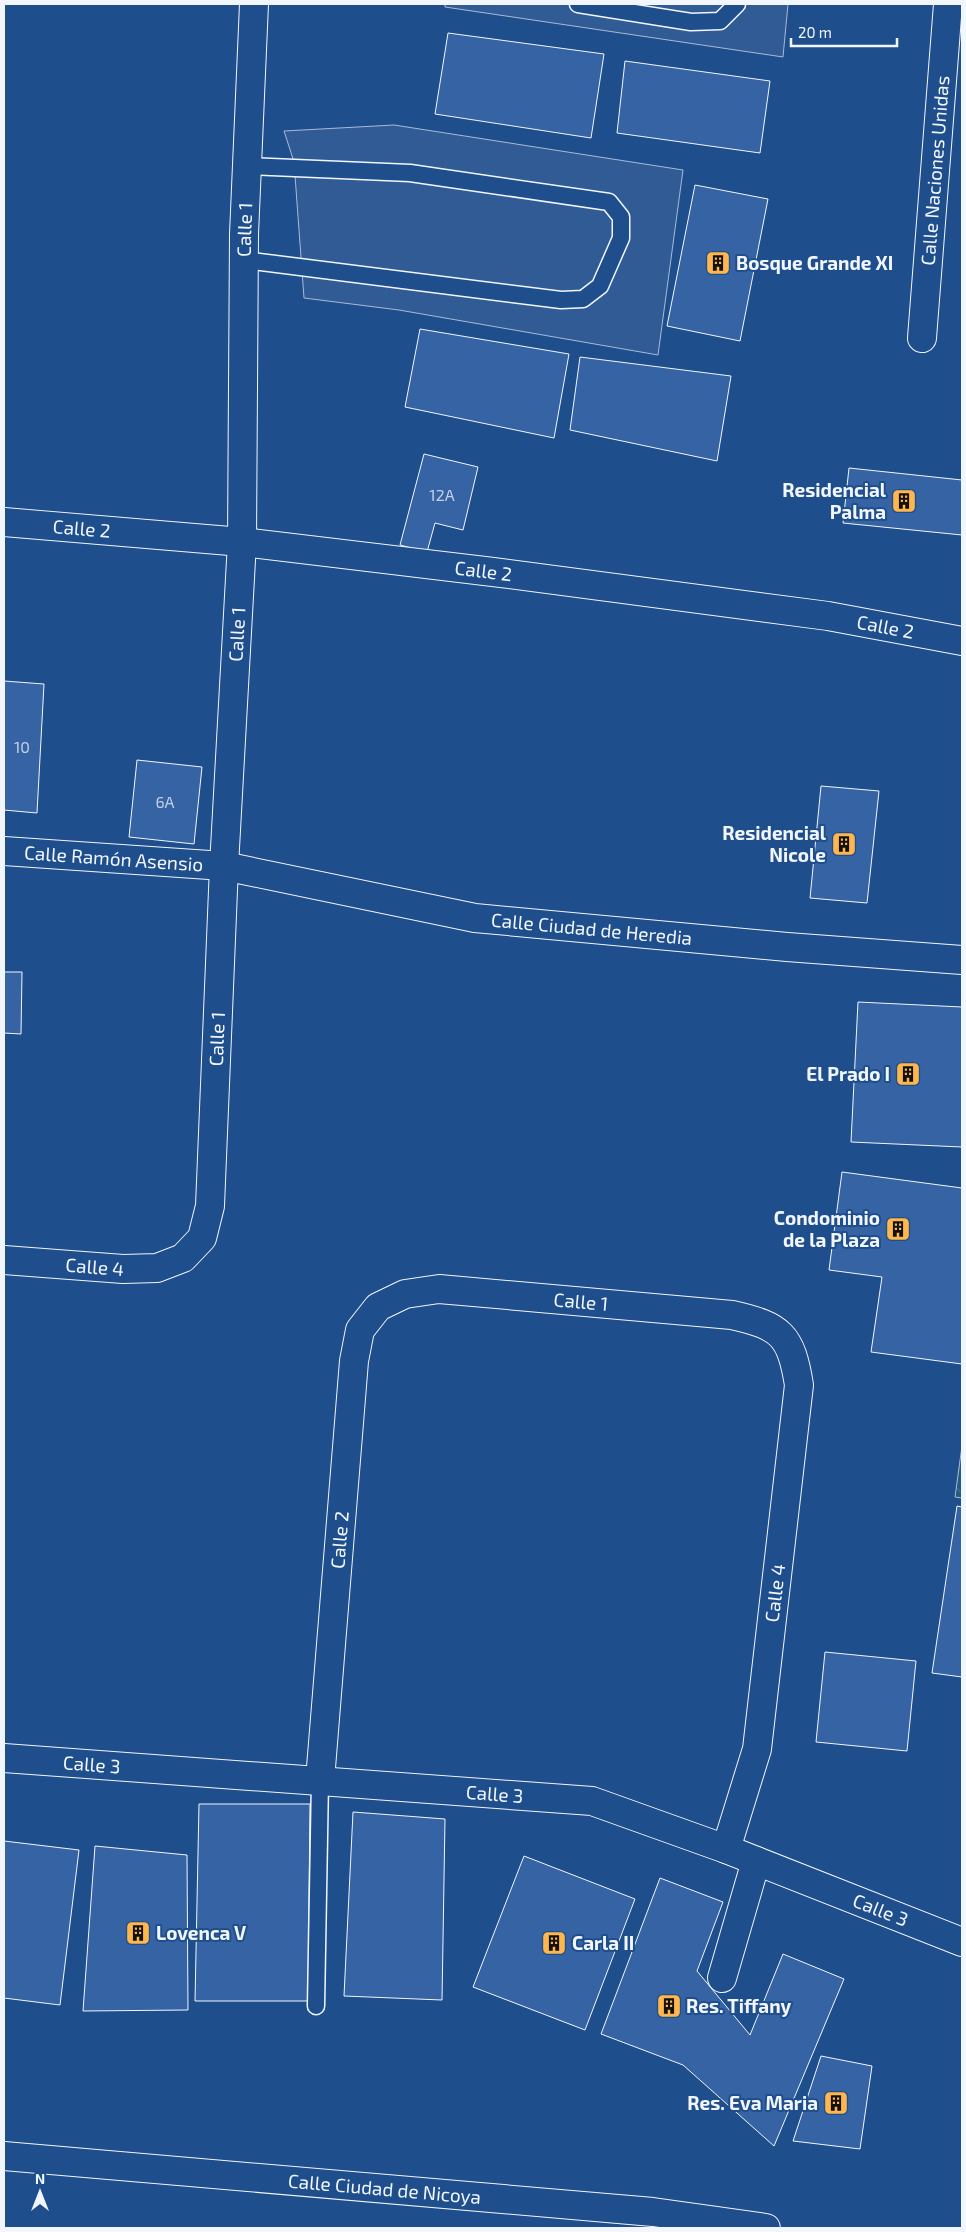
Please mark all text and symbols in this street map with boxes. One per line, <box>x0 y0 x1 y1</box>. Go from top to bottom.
scale bar <box>791 15 897 47</box>
text: 20 m <box>798 23 832 41</box>
street label: Calle Naciones Unidas <box>916 75 953 266</box>
street label: Calle 1 <box>232 202 256 257</box>
building icon: Bosque Grande XI <box>705 250 731 276</box>
place label: Bosque Grande XI <box>736 251 893 274</box>
place label: Residencial Palma <box>782 478 887 523</box>
house number: 12A <box>429 485 455 504</box>
building icon: Residencial Palma <box>891 488 917 514</box>
street label: Calle 2 <box>52 514 111 542</box>
street label: Calle 2 <box>453 556 514 585</box>
street label: Calle 1 <box>223 606 249 662</box>
street label: Calle 2 <box>855 610 916 643</box>
house number: 10 <box>14 737 30 756</box>
house number: 6A <box>155 792 175 811</box>
place label: Residencial Nicole <box>722 821 827 866</box>
building icon: Residencial Nicole <box>831 831 857 857</box>
street label: Calle Ramón Asensio <box>23 840 204 876</box>
street label: Calle Ciudad de Heredia <box>490 908 693 949</box>
street label: Calle 1 <box>204 1011 229 1067</box>
building icon: El Prado I <box>895 1061 921 1087</box>
place label: El Prado I <box>806 1062 890 1085</box>
place label: Condominio de la Plaza <box>774 1206 880 1251</box>
building icon: Condominio de la Plaza <box>885 1216 911 1242</box>
street label: Calle 4 <box>65 1253 125 1280</box>
street label: Calle 1 <box>553 1287 609 1315</box>
street label: Calle 2 <box>325 1510 353 1569</box>
street label: Calle 4 <box>760 1562 789 1623</box>
street label: Calle 3 <box>62 1750 121 1777</box>
street label: Calle 3 <box>465 1780 524 1807</box>
street label: Calle 3 <box>850 1888 912 1931</box>
building icon: Lovenca V <box>125 1920 151 1946</box>
place label: Lovenca V <box>156 1921 247 1944</box>
building icon: Carla II <box>541 1930 567 1956</box>
place label: Carla II <box>572 1931 634 1954</box>
building icon: Res. Tiffany <box>656 1993 682 2019</box>
place label: Res. Tiffany <box>686 1994 792 2018</box>
building icon: Res. Eva Maria <box>823 2090 849 2116</box>
place label: Res. Eva Maria <box>687 2091 818 2114</box>
north arrow <box>15 2167 65 2217</box>
street label: Calle Ciudad de Nicoya <box>287 2169 482 2208</box>
text: N <box>35 2170 45 2187</box>

